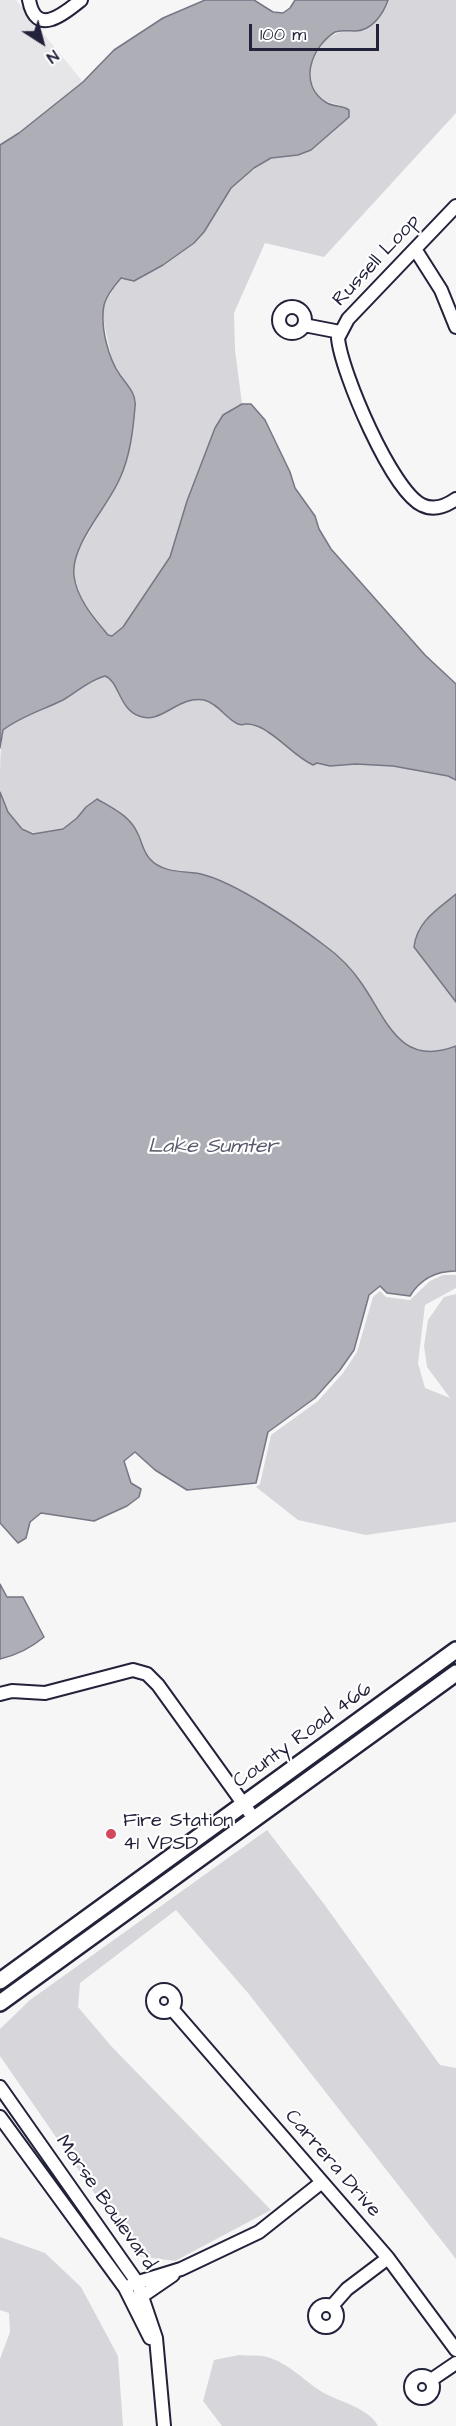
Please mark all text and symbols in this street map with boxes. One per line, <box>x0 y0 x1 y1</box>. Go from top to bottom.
north arrow <box>12 12 72 72</box>
scale bar <box>252 12 382 50</box>
text: 100 m <box>260 22 306 47</box>
text: N <box>42 45 63 68</box>
street label: Russell Loop <box>328 210 426 312</box>
water label: Lake Sumter <box>148 1135 278 1161</box>
street label: County Road 466 <box>229 1678 377 1794</box>
place label: Fire Station 41 VPSD <box>123 1810 233 1857</box>
marker: Fire Station 41 VPSD <box>104 1827 118 1841</box>
street label: Carrera Drive <box>279 2105 385 2223</box>
street label: Morse Boulevard <box>50 2131 160 2275</box>

